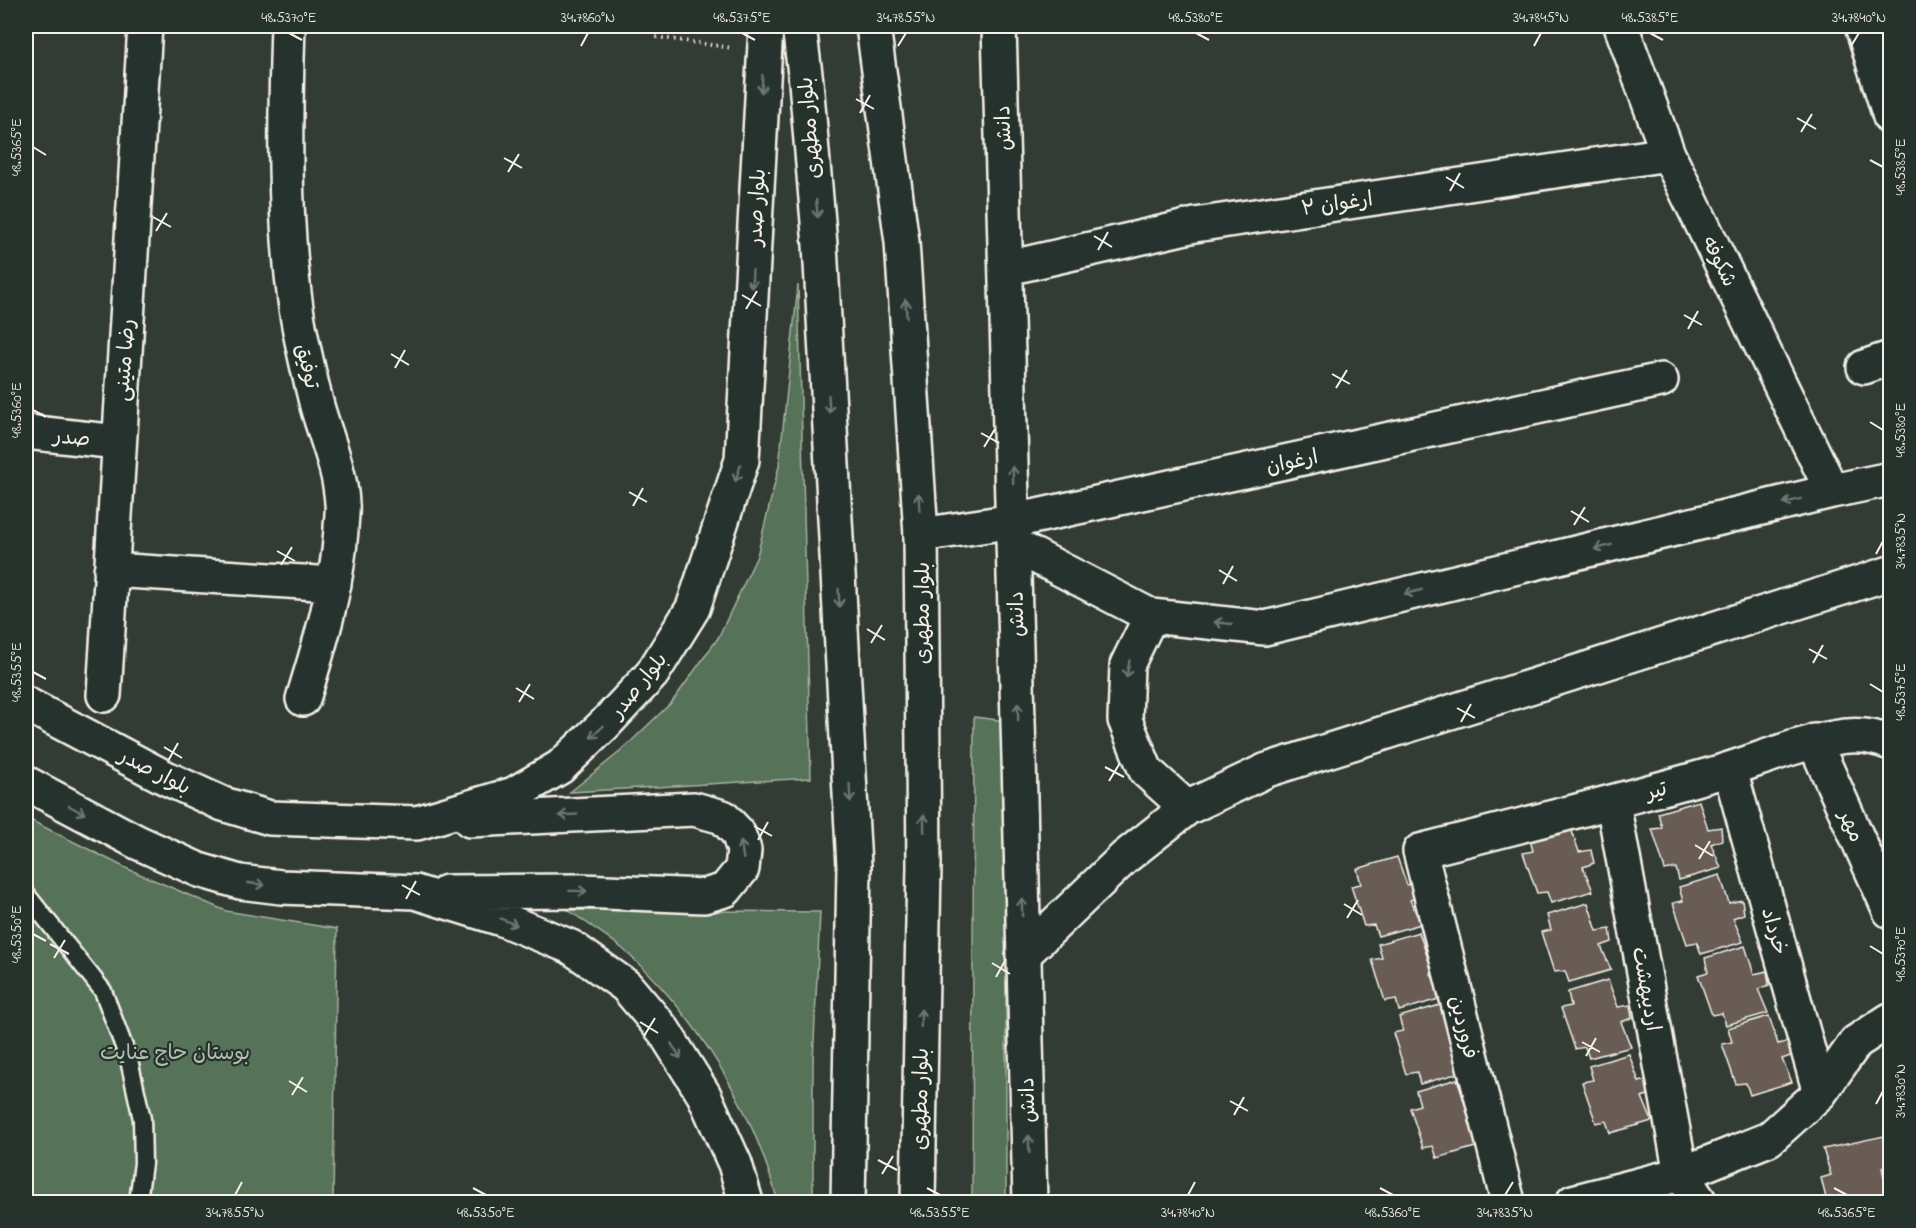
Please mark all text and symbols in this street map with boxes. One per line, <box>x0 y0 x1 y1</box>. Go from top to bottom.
text: 48.5370°E <box>261 7 317 29</box>
text: 34.7860°N <box>561 7 615 29</box>
text: 48.5375°E <box>713 7 771 29</box>
text: 34.7855°N <box>877 7 935 29</box>
text: 48.5380°E <box>1169 7 1223 29</box>
text: 34.7845°N <box>1513 7 1569 29</box>
text: 48.5385°E <box>1622 7 1678 29</box>
text: 34.7840°N <box>1832 7 1886 29</box>
one-way arrow <box>757 73 768 93</box>
street label: بلوار مطهری <box>792 76 830 180</box>
street label: دانش <box>989 105 1021 151</box>
text: 48.5365°E <box>6 118 28 176</box>
text: 48.5385°E <box>1890 139 1912 195</box>
street label: بلوار صدر <box>741 168 775 248</box>
street label: ارغوان ۲ <box>1300 185 1375 225</box>
one-way arrow <box>812 199 823 219</box>
street label: شکوفه <box>1693 231 1743 292</box>
one-way arrow <box>746 268 757 288</box>
one-way arrow <box>901 298 912 318</box>
street label: رضا متینی <box>108 318 144 402</box>
street label: توفیق <box>286 341 326 393</box>
text: 48.5360°E <box>6 382 28 438</box>
one-way arrow <box>823 393 834 413</box>
text: 48.5380°E <box>1890 403 1912 457</box>
street label: صدر <box>50 422 92 456</box>
street label: ارغوان <box>1264 443 1321 483</box>
one-way arrow <box>731 463 742 482</box>
one-way arrow <box>1007 466 1019 486</box>
one-way arrow <box>913 493 924 513</box>
one-way arrow <box>1783 495 1802 507</box>
text: 34.7835°N <box>1890 513 1912 569</box>
one-way arrow <box>1594 541 1613 553</box>
street label: بلوار مطهری <box>909 562 939 664</box>
one-way arrow <box>1404 587 1423 599</box>
one-way arrow <box>834 588 845 608</box>
street label: دانش <box>1003 591 1033 637</box>
one-way arrow <box>1213 617 1233 628</box>
text: 48.5355°E <box>6 642 28 702</box>
street label: بلوار صدر <box>602 647 676 727</box>
one-way arrow <box>1122 658 1133 678</box>
text: 48.5375°E <box>1890 663 1912 721</box>
one-way arrow <box>1012 703 1023 723</box>
one-way arrow <box>590 725 605 739</box>
street label: بلوار صدر <box>111 741 195 804</box>
street label: تیر <box>1640 774 1672 810</box>
one-way arrow <box>844 783 855 803</box>
one-way arrow <box>68 804 85 816</box>
street label: مهر <box>1829 804 1870 848</box>
one-way arrow <box>559 810 579 821</box>
one-way arrow <box>918 814 930 834</box>
one-way arrow <box>736 840 747 860</box>
one-way arrow <box>246 878 266 889</box>
one-way arrow <box>568 886 588 897</box>
one-way arrow <box>1016 898 1028 918</box>
street label: خرداد <box>1752 904 1794 959</box>
text: 48.5350°E <box>6 905 28 963</box>
one-way arrow <box>500 917 518 928</box>
text: 48.5370°E <box>1890 926 1912 982</box>
street label: اردیبهشت <box>1623 945 1667 1034</box>
street label: فروردین <box>1440 993 1484 1062</box>
one-way arrow <box>915 1009 927 1029</box>
park label: بوستان حاج عنایت <box>100 1039 250 1069</box>
one-way arrow <box>670 1042 682 1059</box>
street label: بلوار مطهری <box>906 1048 938 1150</box>
text: 34.7830°N <box>1890 1064 1912 1118</box>
street label: دانش <box>1013 1077 1045 1123</box>
one-way arrow <box>1023 1135 1034 1155</box>
text: 34.7855°N <box>206 1202 264 1224</box>
text: 48.5350°E <box>457 1202 515 1224</box>
text: 48.5355°E <box>910 1202 970 1224</box>
text: 34.7840°N <box>1161 1202 1215 1224</box>
text: 48.5360°E <box>1365 1202 1421 1224</box>
text: 34.7835°N <box>1477 1202 1533 1224</box>
text: 48.5365°E <box>1818 1202 1876 1224</box>

